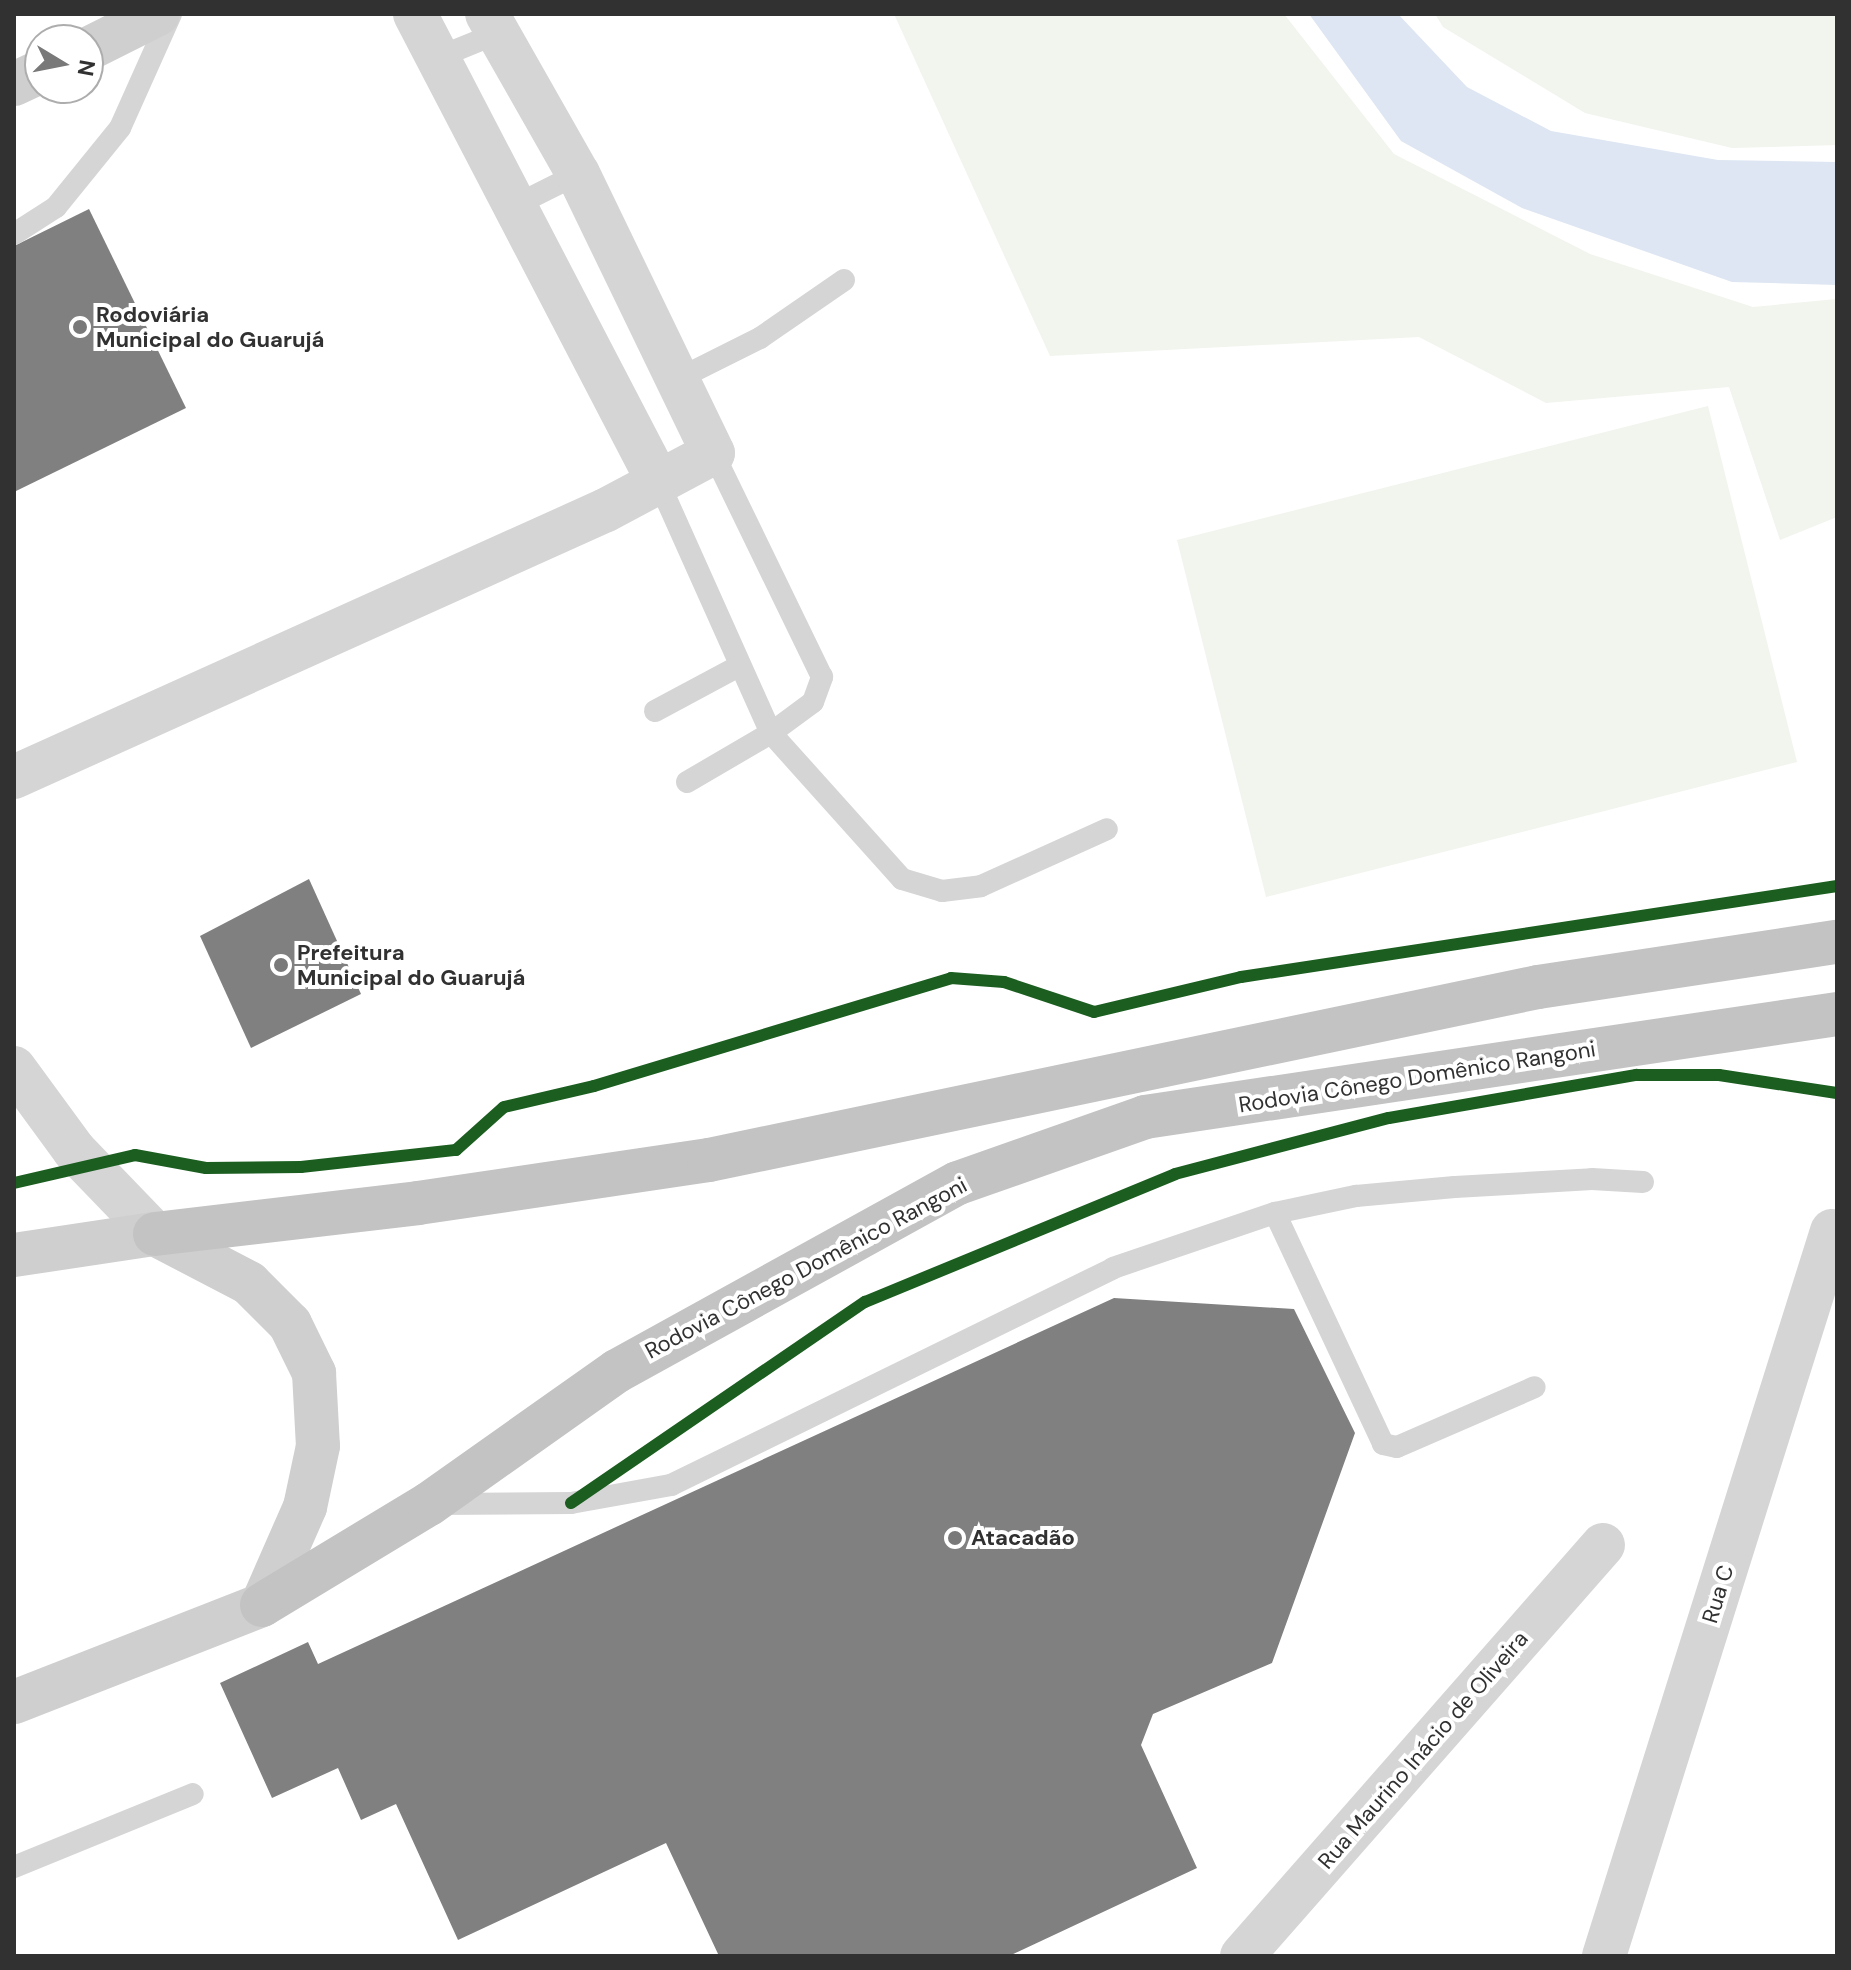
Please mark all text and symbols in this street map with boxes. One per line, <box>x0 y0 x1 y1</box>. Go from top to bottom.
north arrow <box>24 24 104 104</box>
text: N <box>70 57 102 78</box>
place label: Rodoviária Municipal do Guarujá <box>96 301 324 352</box>
marker: Rodoviária Municipal do Guarujá <box>71 318 89 336</box>
place label: Prefeitura Municipal do Guarujá <box>297 939 525 990</box>
marker: Prefeitura Municipal do Guarujá <box>272 956 290 974</box>
street label: Rodovia Cônego Domênico Rangoni <box>1237 1036 1597 1118</box>
street label: Rodovia Cônego Domênico Rangoni <box>640 1172 972 1364</box>
place label: Atacadão <box>971 1525 1075 1551</box>
marker: Atacadão <box>946 1529 964 1547</box>
street label: Rua C <box>1697 1562 1739 1626</box>
street label: Rua Maurino Inácio de Oliveira <box>1313 1626 1533 1874</box>

